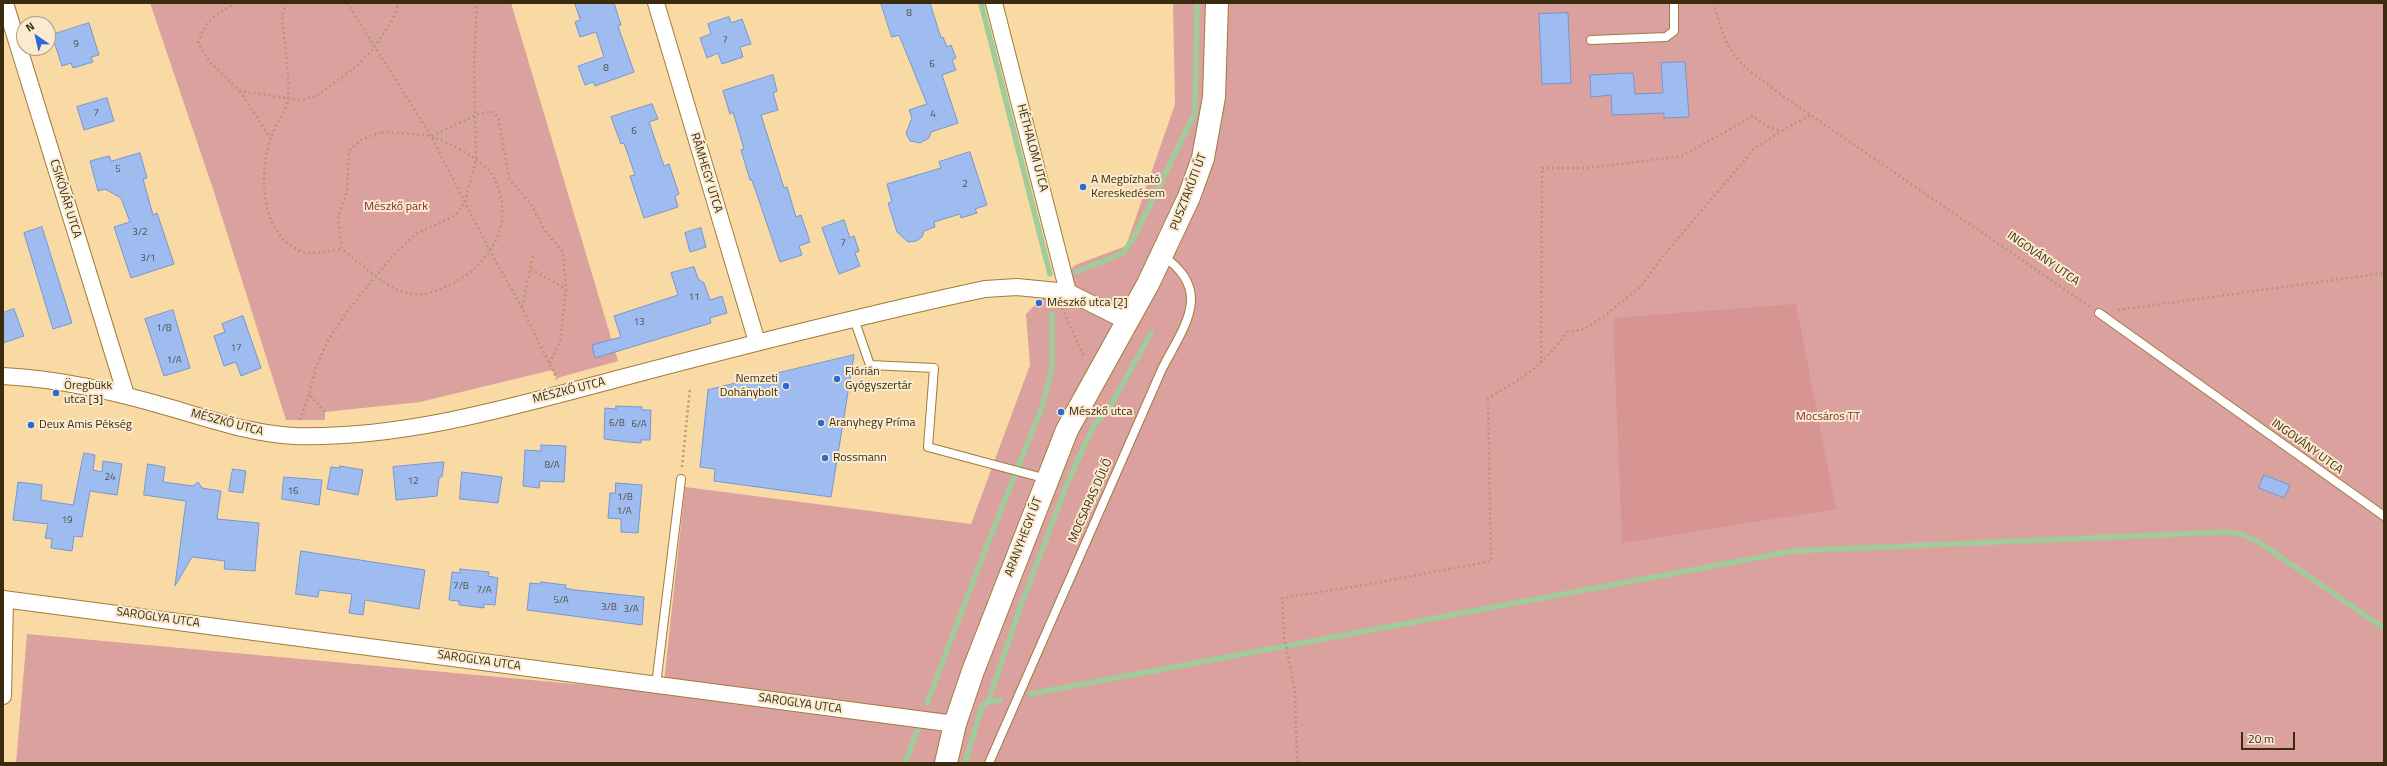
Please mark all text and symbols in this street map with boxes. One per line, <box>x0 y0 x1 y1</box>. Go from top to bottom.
house number: 8 <box>906 8 912 20</box>
north arrow <box>16 16 56 56</box>
text: N <box>22 18 37 36</box>
house number: 7 <box>722 35 728 47</box>
house number: 9 <box>73 39 79 51</box>
house number: 6 <box>929 59 935 71</box>
house number: 8 <box>603 63 609 75</box>
street label: HÉTHALOM UTCA <box>1013 103 1051 193</box>
house number: 7 <box>93 108 99 120</box>
house number: 4 <box>930 109 936 121</box>
house number: 6 <box>631 126 637 138</box>
street label: RÁMHEGY UTCA <box>687 131 725 215</box>
street label: PUSZTAKÚTI ÚT <box>1168 152 1210 232</box>
street label: CSIKÓVÁR UTCA <box>46 158 84 240</box>
house number: 5 <box>115 164 121 176</box>
place label: A Megbízható Kereskedésem <box>1091 173 1165 201</box>
house number: 2 <box>962 179 968 191</box>
marker: A Megbízható Kereskedésem <box>1078 182 1088 192</box>
park label: Mészkő park <box>364 200 428 214</box>
house number: 3/2 <box>132 227 148 239</box>
street label: INGOVÁNY UTCA <box>2004 229 2082 289</box>
house number: 7 <box>840 238 846 250</box>
house number: 3/1 <box>140 253 156 265</box>
house number: 11 <box>688 292 700 304</box>
place label: Mészkő utca [2] <box>1047 296 1128 310</box>
marker: Mészkő utca [2] <box>1034 298 1044 308</box>
house number: 13 <box>633 317 645 329</box>
house number: 1/B <box>156 323 172 335</box>
house number: 17 <box>230 343 242 355</box>
house number: 1/A <box>166 355 182 367</box>
place label: Flórián Gyógyszertár <box>845 365 912 393</box>
place label: Nemzeti Dohánybolt <box>720 372 778 400</box>
marker: Flórián Gyógyszertár <box>832 374 842 384</box>
street label: MÉSZKŐ UTCA <box>531 375 607 407</box>
place label: Öregbükk utca [3] <box>64 379 112 407</box>
marker: Nemzeti Dohánybolt <box>781 381 791 391</box>
marker: Öregbükk utca [3] <box>51 388 61 398</box>
place label: Mészkő utca <box>1069 405 1133 419</box>
street label: MÉSZKŐ UTCA <box>189 406 265 440</box>
marker: Mészkő utca <box>1056 407 1066 417</box>
park label: Mocsáros TT <box>1796 410 1860 424</box>
place label: Aranyhegy Príma <box>829 416 916 430</box>
street label: INGOVÁNY UTCA <box>2268 416 2346 478</box>
place label: Deux Amis Pékség <box>39 418 132 432</box>
house number: 6/B <box>609 418 625 430</box>
marker: Aranyhegy Príma <box>816 418 826 428</box>
house number: 6/A <box>631 419 647 431</box>
marker: Deux Amis Pékség <box>26 420 36 430</box>
place label: Rossmann <box>833 451 887 465</box>
marker: Rossmann <box>820 453 830 463</box>
street label: MOCSARAS DŰLŐ <box>1066 457 1116 545</box>
house number: 8/A <box>544 460 560 472</box>
house number: 24 <box>104 472 116 484</box>
house number: 12 <box>407 476 419 488</box>
house number: 16 <box>287 486 299 498</box>
house number: 1/B <box>617 492 633 504</box>
street label: ARANYHEGYI ÚT <box>1002 495 1046 579</box>
house number: 1/A <box>616 506 632 518</box>
house number: 19 <box>61 515 73 527</box>
house number: 7/B <box>453 581 469 593</box>
house number: 7/A <box>476 585 492 597</box>
house number: 5/A <box>553 595 569 607</box>
house number: 3/B <box>601 602 617 614</box>
house number: 3/A <box>623 604 639 616</box>
street label: SAROGLYA UTCA <box>115 605 201 631</box>
street label: SAROGLYA UTCA <box>436 648 522 674</box>
street label: SAROGLYA UTCA <box>757 691 843 717</box>
scale bar <box>2243 724 2297 750</box>
text: 20 m <box>2248 729 2274 748</box>

